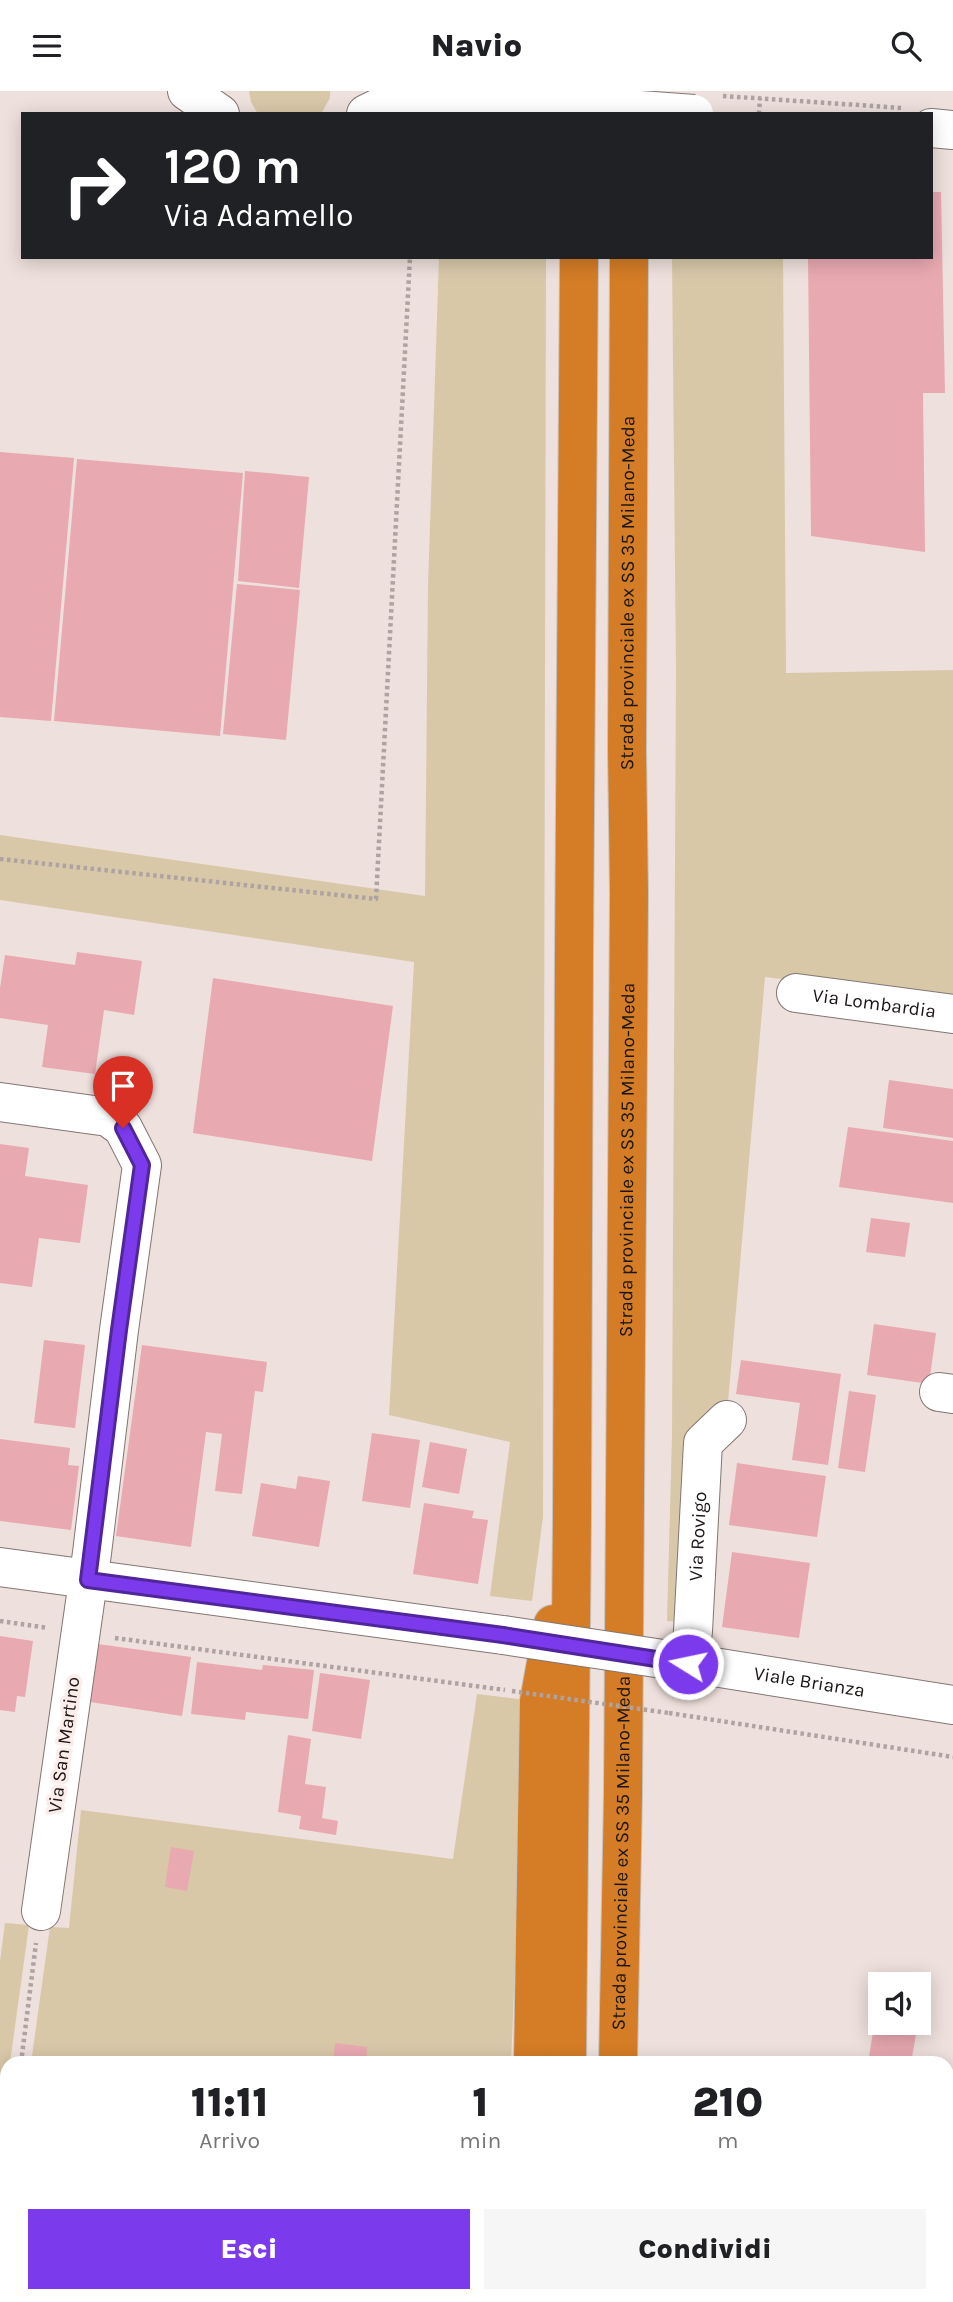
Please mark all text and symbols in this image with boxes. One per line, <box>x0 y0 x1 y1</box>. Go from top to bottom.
icon: menu <box>28 27 66 65</box>
text: Navio <box>431 27 522 64</box>
icon: search <box>887 27 925 65</box>
text: 120 m <box>164 138 301 195</box>
icon: right <box>49 140 140 231</box>
text: Via Adamello <box>164 197 354 234</box>
street label: Strada provinciale ex SS 35 Milano-Meda <box>616 416 639 770</box>
street label: Strada provinciale ex SS 35 Milano-Meda <box>615 983 639 1337</box>
street label: Via Lombardia <box>811 984 937 1023</box>
pin <box>93 1056 153 1128</box>
icon: arrive <box>104 1067 142 1105</box>
street label: Via Rovigo <box>685 1491 711 1582</box>
position arrow <box>651 1627 725 1701</box>
street label: Viale Brianza <box>752 1663 866 1702</box>
street label: Via San Martino <box>44 1675 84 1815</box>
street label: Strada provinciale ex SS 35 Milano-Meda <box>608 1676 635 2030</box>
map controls <box>868 1972 931 2035</box>
button: sound <box>868 1972 931 2035</box>
text: 11:11 <box>191 2077 268 2127</box>
text: 1 <box>472 2077 488 2127</box>
text: 210 <box>692 2077 763 2127</box>
text: Arrivo <box>199 2127 260 2154</box>
text: min <box>459 2127 501 2154</box>
text: m <box>717 2127 738 2154</box>
button: Esci <box>28 2209 470 2289</box>
button: Condividi <box>484 2209 926 2289</box>

